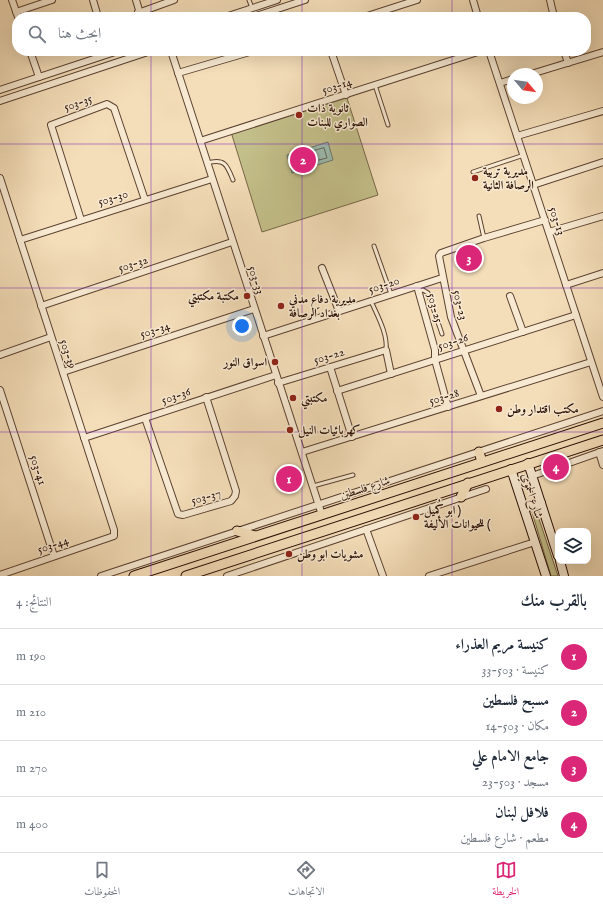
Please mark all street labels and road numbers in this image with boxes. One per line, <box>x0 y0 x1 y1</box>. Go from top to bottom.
street label: 503-14 <box>320 74 354 98</box>
street label: 503-35 <box>62 91 95 115</box>
street label: 503-30 <box>96 186 130 210</box>
street label: 503-13 <box>545 205 569 237</box>
street label: 503-32 <box>116 252 150 276</box>
street label: 503-33 <box>244 264 268 296</box>
street label: 503-20 <box>367 273 402 297</box>
street label: 503-23 <box>449 288 471 322</box>
street label: 503-25 <box>424 291 446 325</box>
street label: 503-34 <box>138 318 172 342</box>
street label: 503-26 <box>436 330 471 354</box>
street label: 503-39 <box>56 337 80 371</box>
street label: 503-22 <box>312 344 347 368</box>
street label: 503-36 <box>159 384 193 408</box>
street label: 503-28 <box>427 385 461 409</box>
street label: 503-41 <box>26 453 50 487</box>
street label: شارع الحموي <box>515 471 546 522</box>
street label: شارع فلسطين <box>338 473 393 506</box>
street label: 503-37 <box>189 486 223 508</box>
street label: 503-44 <box>35 533 71 557</box>

